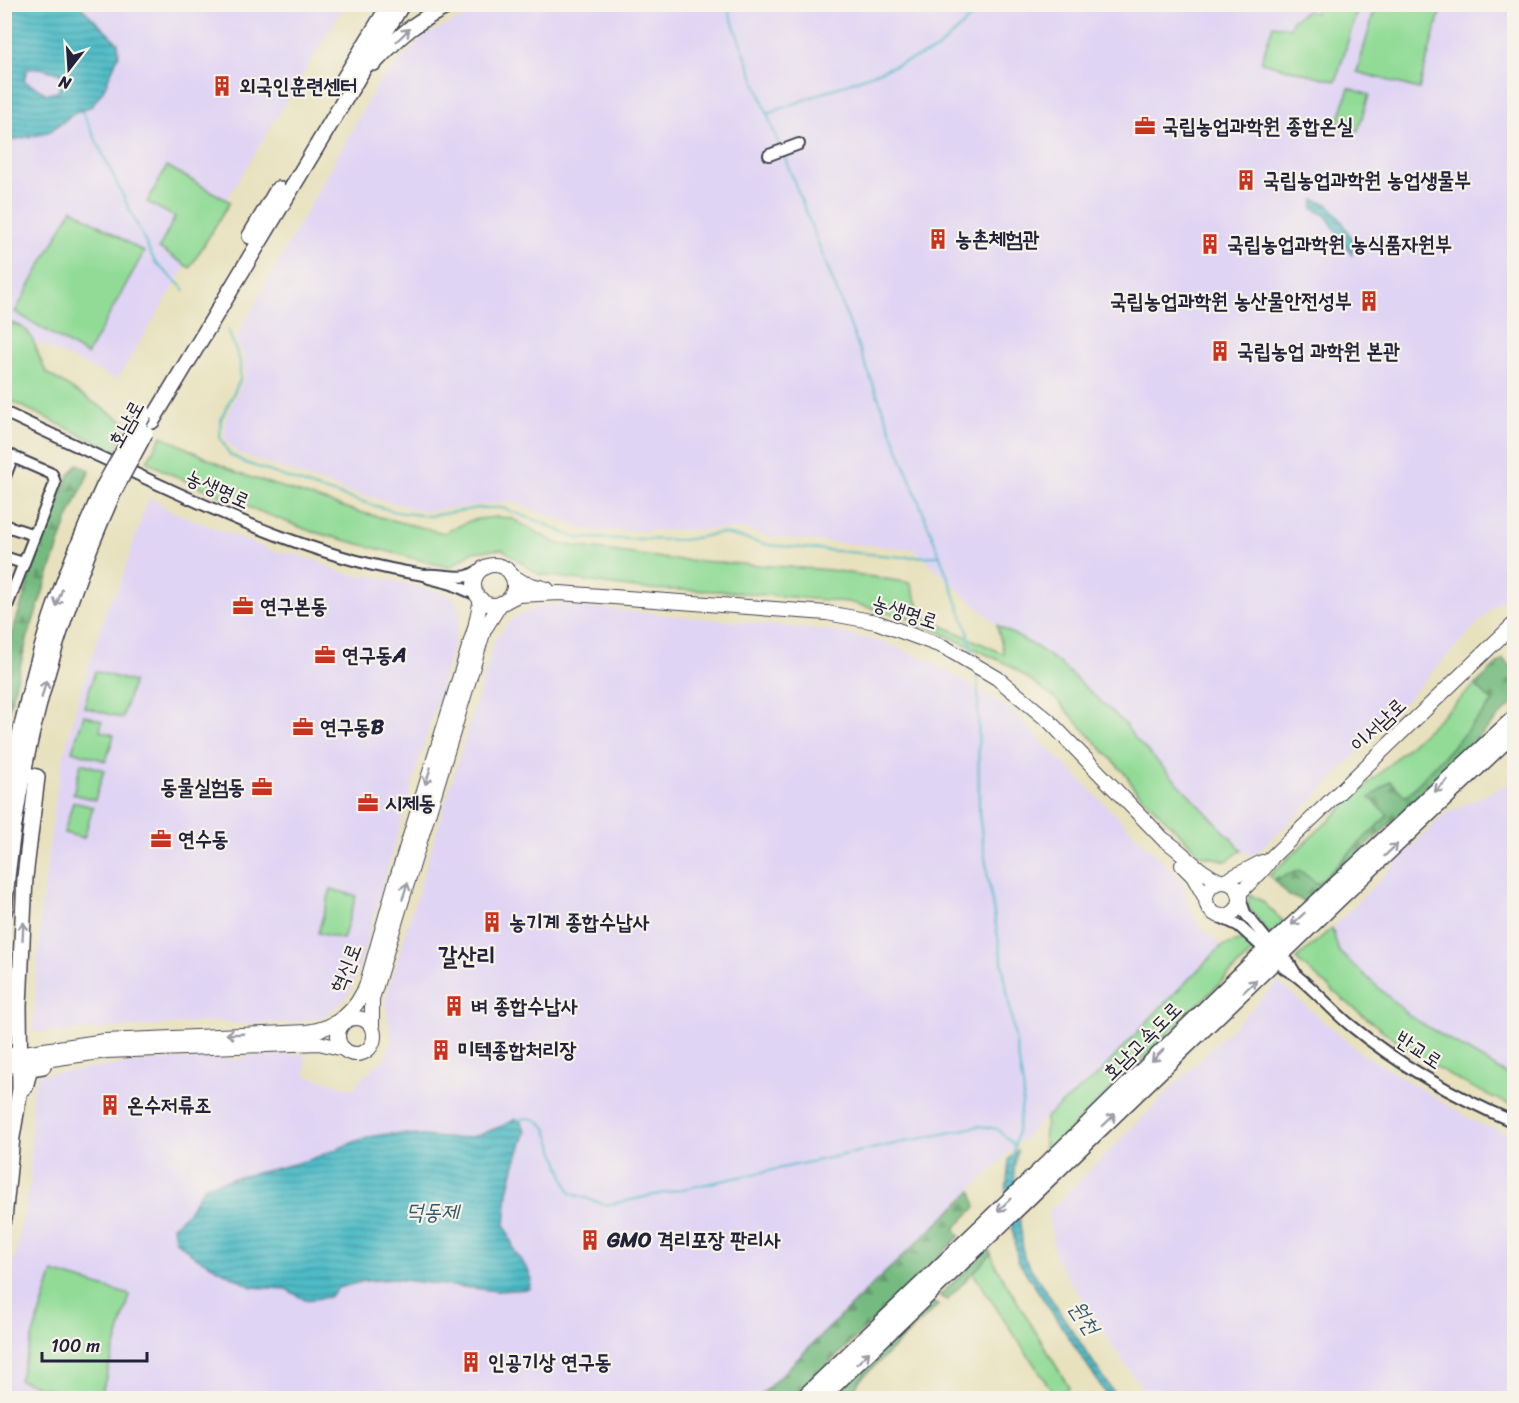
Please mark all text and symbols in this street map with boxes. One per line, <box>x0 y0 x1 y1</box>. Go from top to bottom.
one-way arrow <box>395 27 410 42</box>
north arrow <box>39 39 99 99</box>
text: N <box>54 67 75 99</box>
place label: 외국인훈련센터 <box>239 67 357 105</box>
building icon: 외국인훈련센터 <box>210 74 234 98</box>
place label: 국립농업과학원 종합온실 <box>1162 107 1353 145</box>
office icon: 국립농업과학원 종합온실 <box>1133 114 1157 138</box>
place label: 국립농업과학원 농업생물부 <box>1263 161 1471 199</box>
building icon: 국립농업과학원 농업생물부 <box>1234 168 1258 192</box>
place label: 농촌체험관 <box>955 220 1040 258</box>
place label: 국립농업과학원 농식품자원부 <box>1227 225 1452 263</box>
building icon: 농촌체험관 <box>926 227 950 251</box>
building icon: 국립농업과학원 농식품자원부 <box>1198 232 1222 256</box>
place label: 국립농업과학원 농산물안전성부 <box>1110 282 1352 320</box>
building icon: 국립농업과학원 농산물안전성부 <box>1357 289 1381 313</box>
place label: 국립농업 과학원 본관 <box>1237 332 1400 370</box>
building icon: 국립농업 과학원 본관 <box>1208 339 1232 363</box>
street label: 호남로 <box>97 393 155 455</box>
street label: 농생명로 <box>179 458 257 520</box>
street label: 농생명로 <box>867 583 943 641</box>
place label: 연구본동 <box>260 587 328 625</box>
one-way arrow <box>52 589 63 607</box>
office icon: 연구본동 <box>231 594 255 618</box>
place label: 연구동A <box>342 636 406 674</box>
office icon: 연구동A <box>313 643 337 667</box>
one-way arrow <box>39 680 50 699</box>
street label: 이서남로 <box>1340 688 1416 762</box>
place label: 연구동B <box>320 708 385 746</box>
office icon: 연구동B <box>291 715 315 739</box>
one-way arrow <box>422 766 433 785</box>
place label: 동물실험동 <box>161 768 245 806</box>
office icon: 동물실험동 <box>250 775 274 799</box>
one-way arrow <box>1433 779 1448 793</box>
place label: 시제동 <box>385 784 436 822</box>
office icon: 시제동 <box>356 791 380 815</box>
place label: 연수동 <box>178 820 229 858</box>
office icon: 연수동 <box>149 827 173 851</box>
one-way arrow <box>1383 843 1398 858</box>
one-way arrow <box>400 882 411 901</box>
place label: 농기계 종합수납사 <box>509 903 650 941</box>
building icon: 농기계 종합수납사 <box>480 910 504 934</box>
one-way arrow <box>1291 912 1306 926</box>
one-way arrow <box>18 922 29 942</box>
district label: 갈산리 <box>438 935 496 977</box>
street label: 혁신로 <box>319 938 373 998</box>
one-way arrow <box>1242 979 1257 993</box>
place label: 벼 종합수납사 <box>471 987 578 1025</box>
street label: 호남고속도로 <box>1093 992 1191 1090</box>
building icon: 벼 종합수납사 <box>442 994 466 1018</box>
street label: 반교로 <box>1387 1020 1451 1080</box>
one-way arrow <box>225 1029 245 1040</box>
place label: 미텍종합처리장 <box>458 1031 576 1069</box>
building icon: 미텍종합처리장 <box>429 1038 453 1062</box>
one-way arrow <box>1151 1047 1166 1062</box>
place label: 온수저류조 <box>127 1086 212 1124</box>
building icon: 온수저류조 <box>98 1093 122 1117</box>
one-way arrow <box>1101 1113 1116 1127</box>
water label: 덕동제 <box>405 1192 462 1231</box>
one-way arrow <box>996 1198 1011 1213</box>
place label: GMO 격리포장 판리사 <box>606 1221 781 1259</box>
building icon: GMO 격리포장 판리사 <box>578 1228 602 1252</box>
water label: 원천 <box>1059 1292 1112 1345</box>
scale bar <box>42 1325 147 1363</box>
text: 100 m <box>51 1330 100 1362</box>
place label: 인공기상 연구동 <box>488 1343 612 1381</box>
building icon: 인공기상 연구동 <box>459 1350 483 1374</box>
one-way arrow <box>856 1351 871 1365</box>

